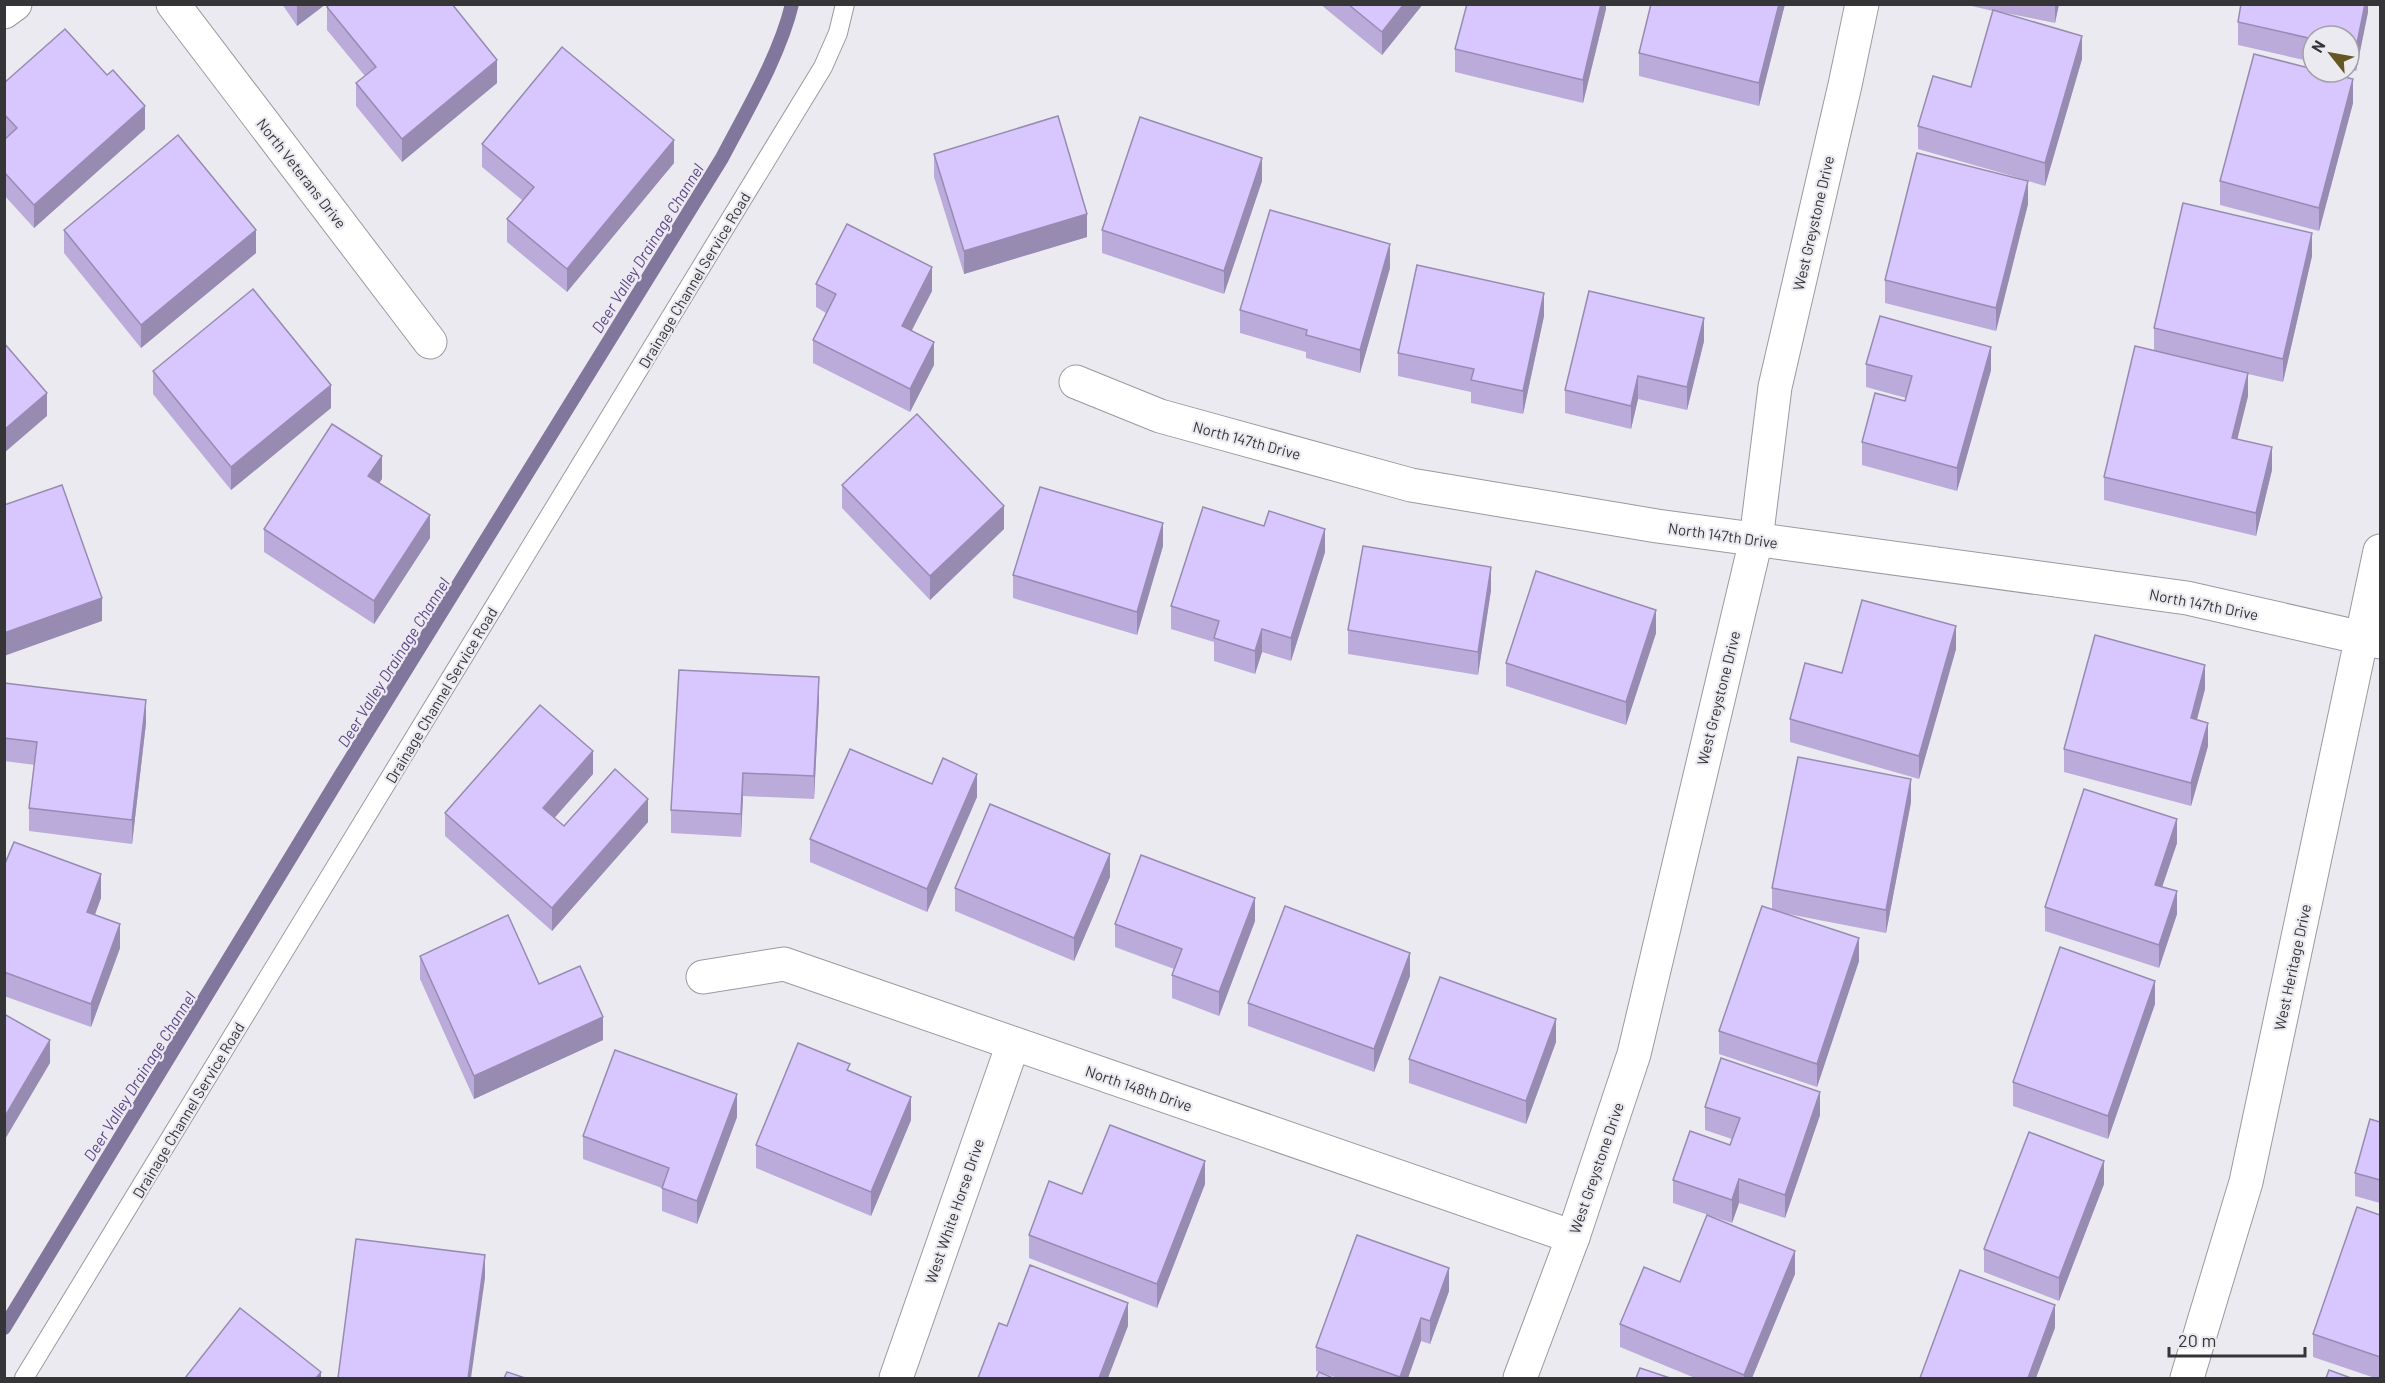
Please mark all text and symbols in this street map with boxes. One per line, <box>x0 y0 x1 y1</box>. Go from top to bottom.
north arrow <box>2301 24 2361 84</box>
text: N <box>2307 37 2329 55</box>
street label: North Veterans Drive <box>253 114 351 232</box>
street label: West Greystone Drive <box>1789 154 1837 292</box>
water label: Deer Valley Drainage Channel <box>587 160 707 336</box>
street label: Drainage Channel Service Road <box>634 189 754 371</box>
street label: North 147th Drive <box>1191 417 1303 463</box>
street label: North 147th Drive <box>1667 518 1779 552</box>
water label: Deer Valley Drainage Channel <box>333 574 453 750</box>
street label: North 147th Drive <box>2148 585 2260 623</box>
street label: Drainage Channel Service Road <box>381 604 501 786</box>
street label: West Greystone Drive <box>1693 629 1743 767</box>
street label: West Heritage Drive <box>2270 902 2314 1032</box>
water label: Deer Valley Drainage Channel <box>79 988 199 1164</box>
street label: Drainage Channel Service Road <box>128 1019 248 1201</box>
street label: North 148th Drive <box>1083 1061 1195 1115</box>
street label: West Greystone Drive <box>1565 1100 1627 1236</box>
street label: West White Horse Drive <box>921 1136 987 1286</box>
scale bar <box>2169 1320 2306 1358</box>
text: 20 m <box>2178 1329 2216 1351</box>

